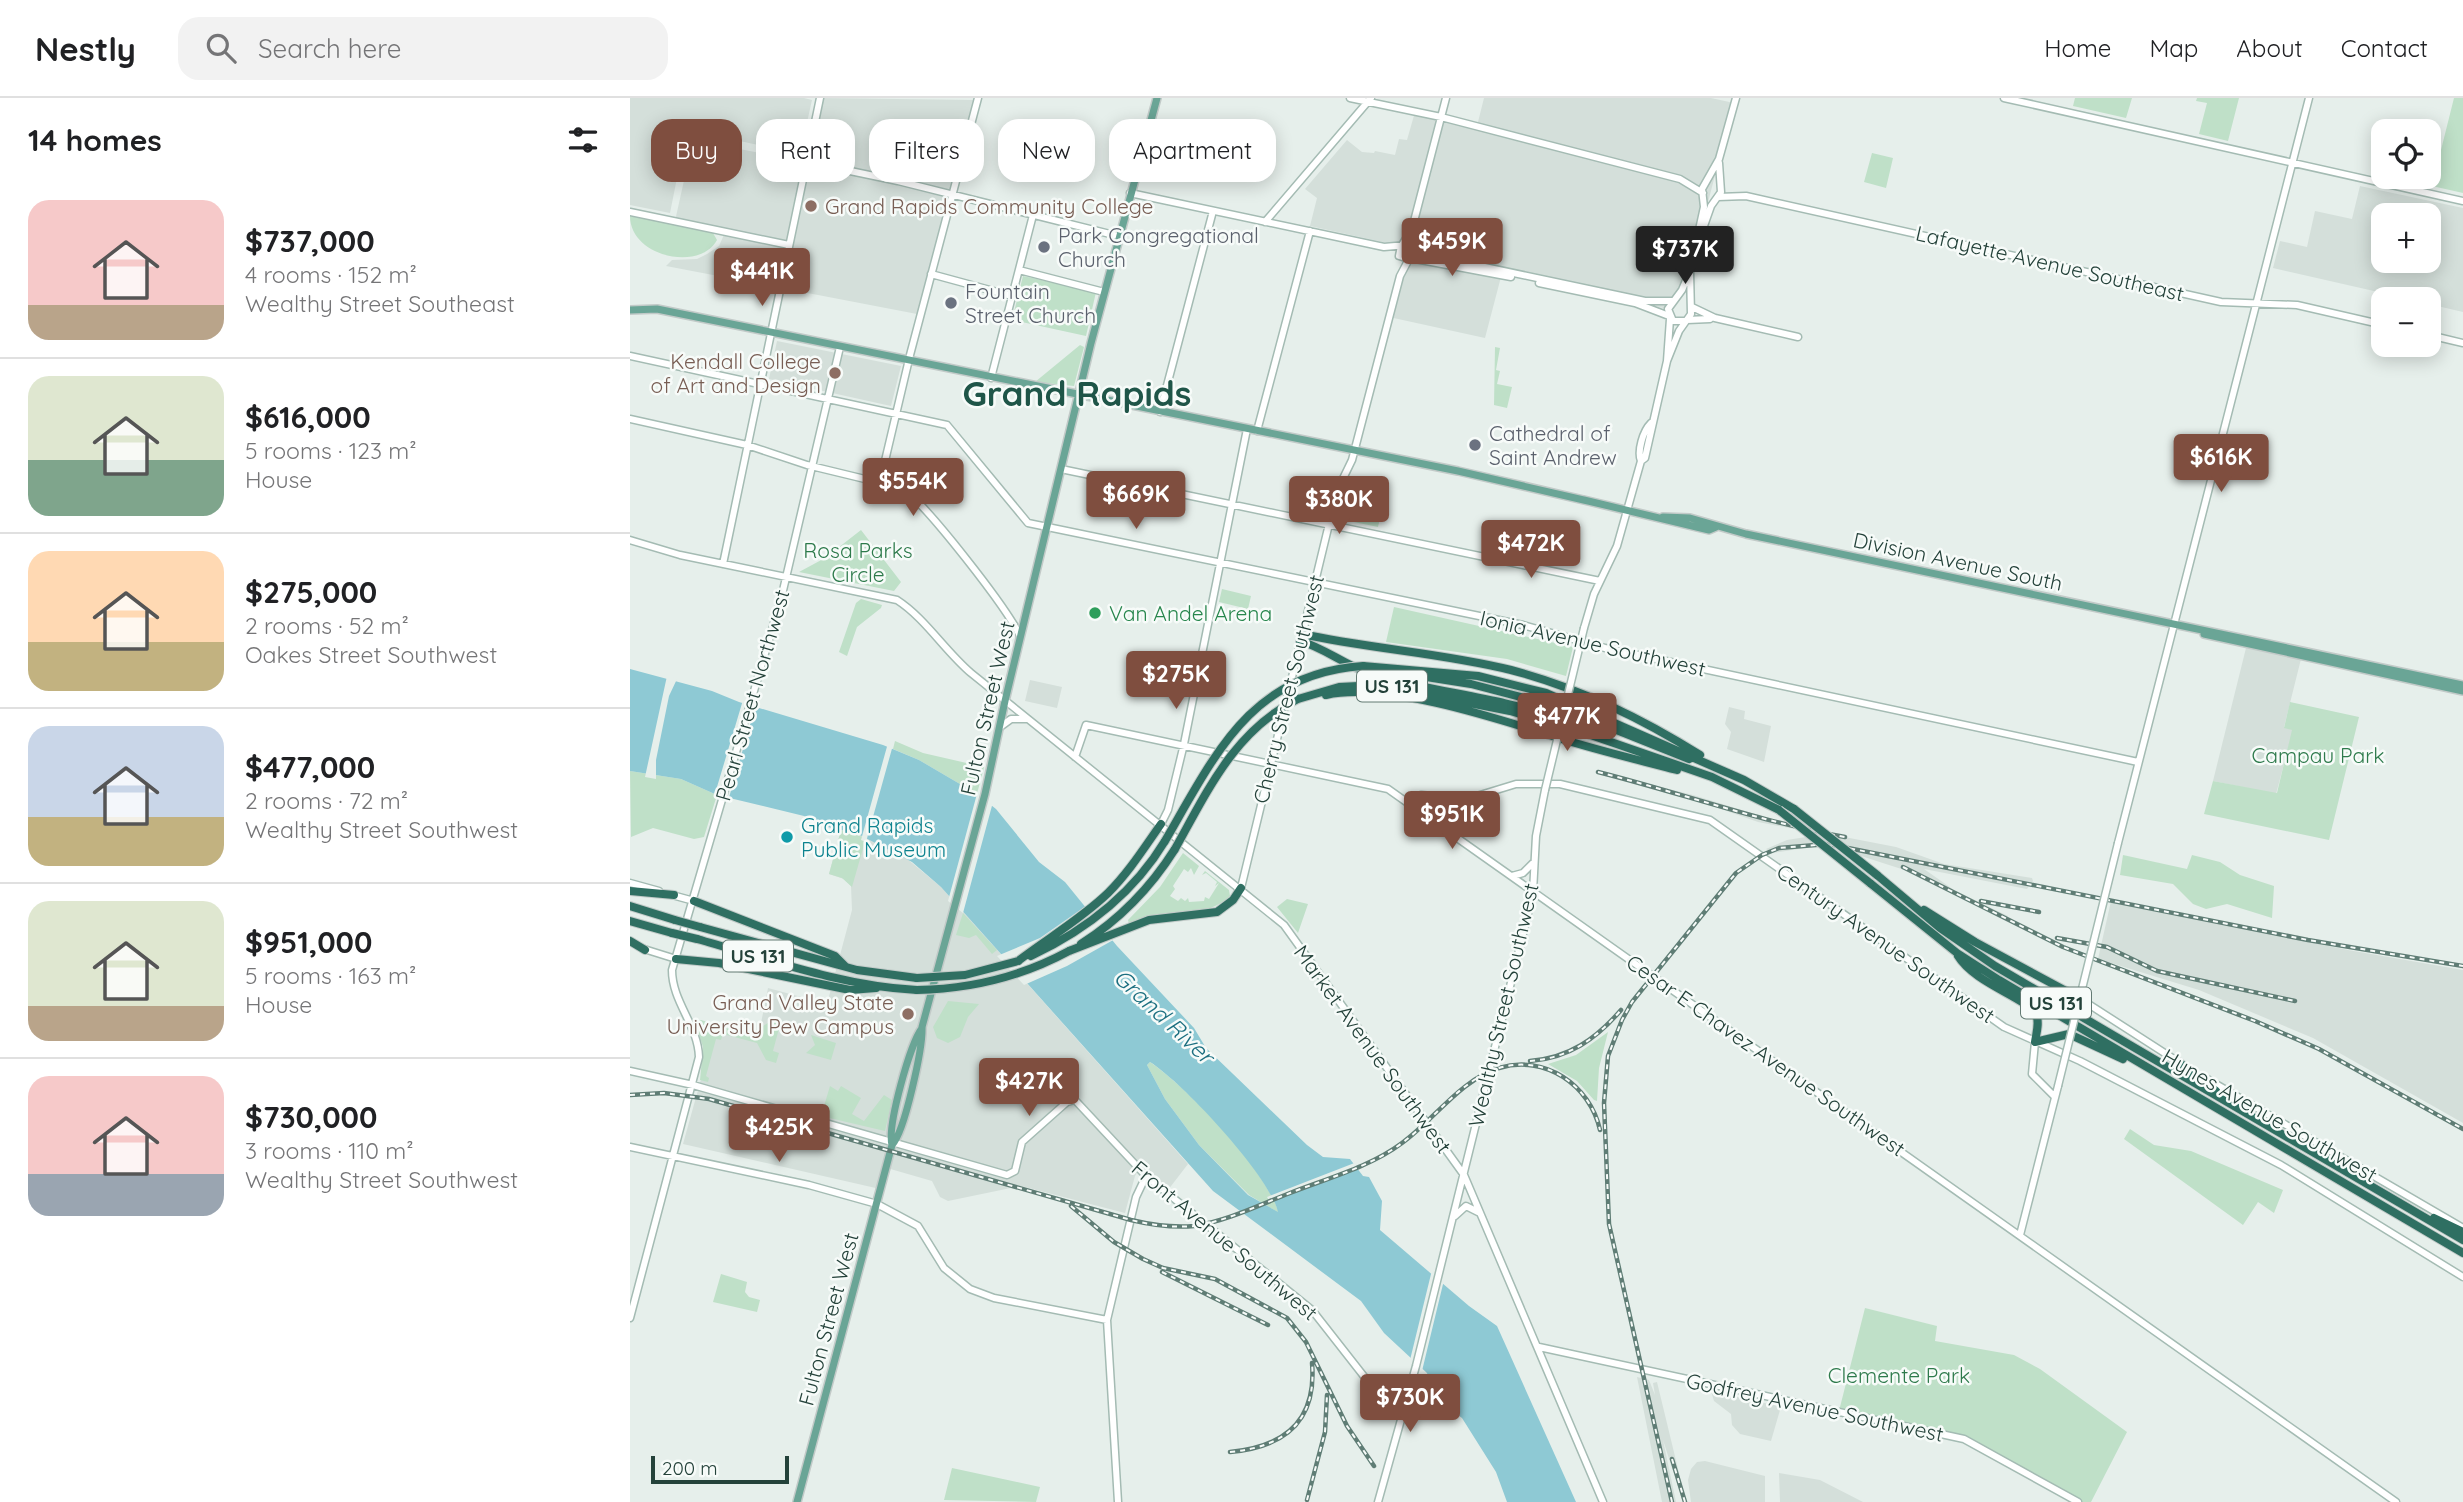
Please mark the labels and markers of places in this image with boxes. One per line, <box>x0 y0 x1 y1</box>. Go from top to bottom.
place label: Grand Rapids Community College <box>825 193 1153 219</box>
marker: Grand Rapids Community College <box>803 198 819 214</box>
pin: $459K <box>1403 218 1501 278</box>
place label: Park Congregational Church <box>1058 222 1259 272</box>
pin: $737K <box>1636 226 1734 286</box>
marker: Park Congregational Church <box>1036 239 1052 255</box>
pin: $441K <box>713 248 811 308</box>
place label: Fountain Street Church <box>965 278 1096 328</box>
marker: Fountain Street Church <box>943 295 959 311</box>
place label: Kendall College of Art and Design <box>650 348 821 398</box>
marker: Kendall College of Art and Design <box>827 365 843 381</box>
place label: Cathedral of Saint Andrew <box>1489 420 1617 470</box>
pin: $616K <box>2172 434 2270 494</box>
marker: Cathedral of Saint Andrew <box>1467 437 1483 453</box>
pin: $554K <box>864 458 962 518</box>
pin: $669K <box>1087 472 1185 531</box>
pin: $380K <box>1290 476 1388 536</box>
pin: $472K <box>1482 520 1580 580</box>
place label: Van Andel Arena <box>1109 600 1272 626</box>
marker: Van Andel Arena <box>1087 605 1103 621</box>
pin: $275K <box>1127 652 1225 711</box>
pin: $477K <box>1518 694 1616 753</box>
pin: $951K <box>1403 792 1501 851</box>
place label: Grand Rapids Public Museum <box>801 812 946 862</box>
marker: Grand Rapids Public Museum <box>779 829 795 845</box>
place label: Grand Valley State University Pew Campus <box>667 989 894 1039</box>
marker: Grand Valley State University Pew Campus <box>900 1006 916 1022</box>
pin: $427K <box>980 1058 1078 1118</box>
pin: $425K <box>730 1104 828 1164</box>
pin: $730K <box>1361 1374 1459 1434</box>

